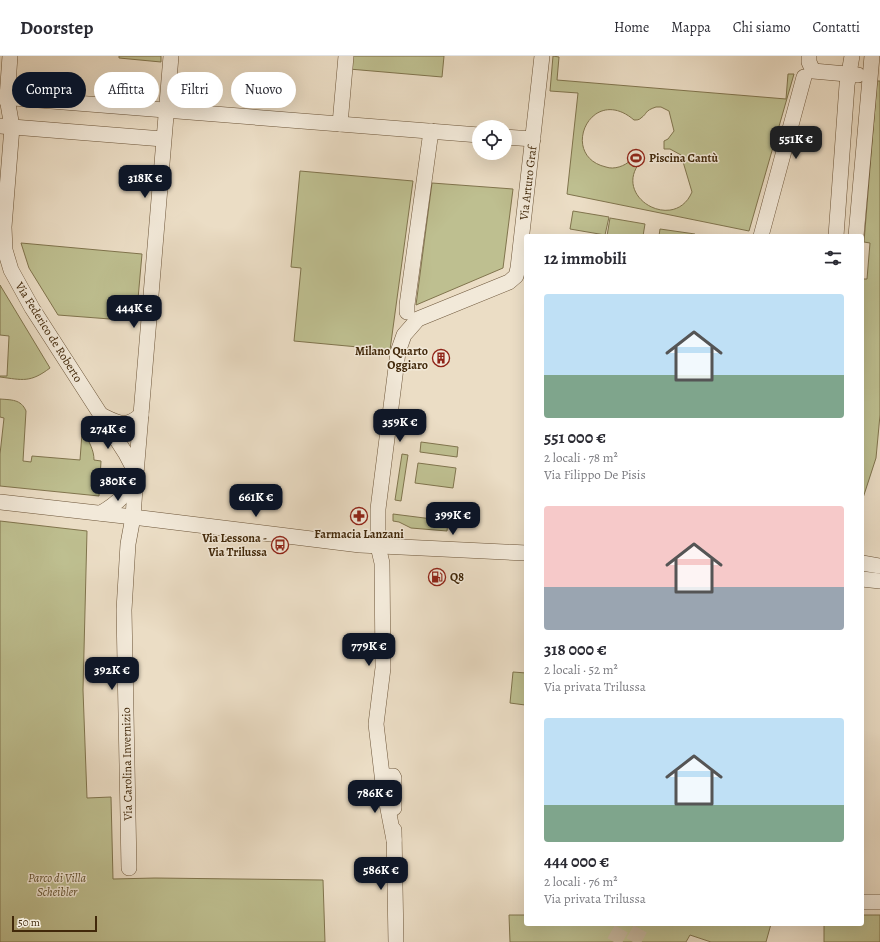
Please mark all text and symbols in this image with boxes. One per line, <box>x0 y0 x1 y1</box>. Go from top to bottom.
text: Doorstep <box>20 15 94 41</box>
text: Home <box>614 18 649 37</box>
text: Mappa <box>671 18 711 37</box>
text: Chi siamo <box>733 18 791 37</box>
text: Contatti <box>813 18 860 37</box>
chip: Compra <box>12 72 86 108</box>
chip: Affitta <box>94 72 159 108</box>
chip: Filtri <box>167 72 223 108</box>
chip: Nuovo <box>231 72 296 108</box>
map controls <box>472 120 512 160</box>
button: locate <box>472 120 512 160</box>
pin: 551K € <box>763 126 829 160</box>
text: 551K € <box>779 130 813 147</box>
street label: Via Arturo Graf <box>515 143 541 222</box>
sports icon: Piscina Cantù <box>626 148 646 168</box>
place label: Piscina Cantù <box>649 150 719 166</box>
pin: 318K € <box>112 165 178 199</box>
text: 318K € <box>128 169 162 186</box>
text: 12 immobili <box>544 247 627 270</box>
icon: filters <box>822 247 844 269</box>
street label: Via Federico de Roberto <box>11 278 86 385</box>
pin: 444K € <box>101 295 167 329</box>
text: 444K € <box>116 299 152 316</box>
icon: home <box>658 320 730 392</box>
place label: Milano Quarto Oggiaro <box>355 343 428 373</box>
building icon: Milano Quarto Oggiaro <box>431 348 451 368</box>
pin: 359K € <box>367 409 433 443</box>
text: 359K € <box>382 413 418 430</box>
pin: 274K € <box>75 416 141 450</box>
text: 274K € <box>90 420 126 437</box>
text: 551 000 € <box>544 426 606 449</box>
text: 2 locali · 78 m² <box>544 449 618 466</box>
text: Via Filippo De Pisis <box>544 466 646 483</box>
pin: 380K € <box>85 468 151 502</box>
text: 380K € <box>100 472 136 489</box>
pin: 661K € <box>223 484 289 518</box>
text: 661K € <box>238 488 274 505</box>
pin: 399K € <box>420 502 486 536</box>
pharmacy icon: Farmacia Lanzani <box>349 506 369 526</box>
text: 399K € <box>435 506 471 523</box>
place label: Farmacia Lanzani <box>314 526 404 542</box>
place label: Via Lessona - Via Trilussa <box>201 530 267 560</box>
icon: home <box>658 532 730 604</box>
bus stop icon: Via Lessona - Via Trilussa <box>270 535 290 555</box>
fuel station icon: Q8 <box>427 567 447 587</box>
place label: Q8 <box>450 569 464 585</box>
pin: 779K € <box>336 633 402 667</box>
text: 779K € <box>351 637 387 654</box>
text: 318 000 € <box>544 638 607 661</box>
pin: 392K € <box>79 657 145 691</box>
text: 392K € <box>94 661 130 678</box>
text: 2 locali · 52 m² <box>544 661 618 678</box>
text: Via privata Trilussa <box>544 678 646 695</box>
street label: Via Carolina Invernizio <box>118 707 136 822</box>
icon: home <box>658 744 730 816</box>
pin: 786K € <box>342 780 408 814</box>
text: 786K € <box>357 784 393 801</box>
text: 444 000 € <box>544 850 609 873</box>
pin: 586K € <box>348 857 414 891</box>
text: 586K € <box>363 861 399 878</box>
park label: Parco di Villa Scheibler <box>28 870 87 900</box>
text: 2 locali · 76 m² <box>544 873 618 890</box>
text: Via privata Trilussa <box>544 890 646 907</box>
scale bar <box>12 914 97 933</box>
text: 50 m <box>18 915 40 930</box>

